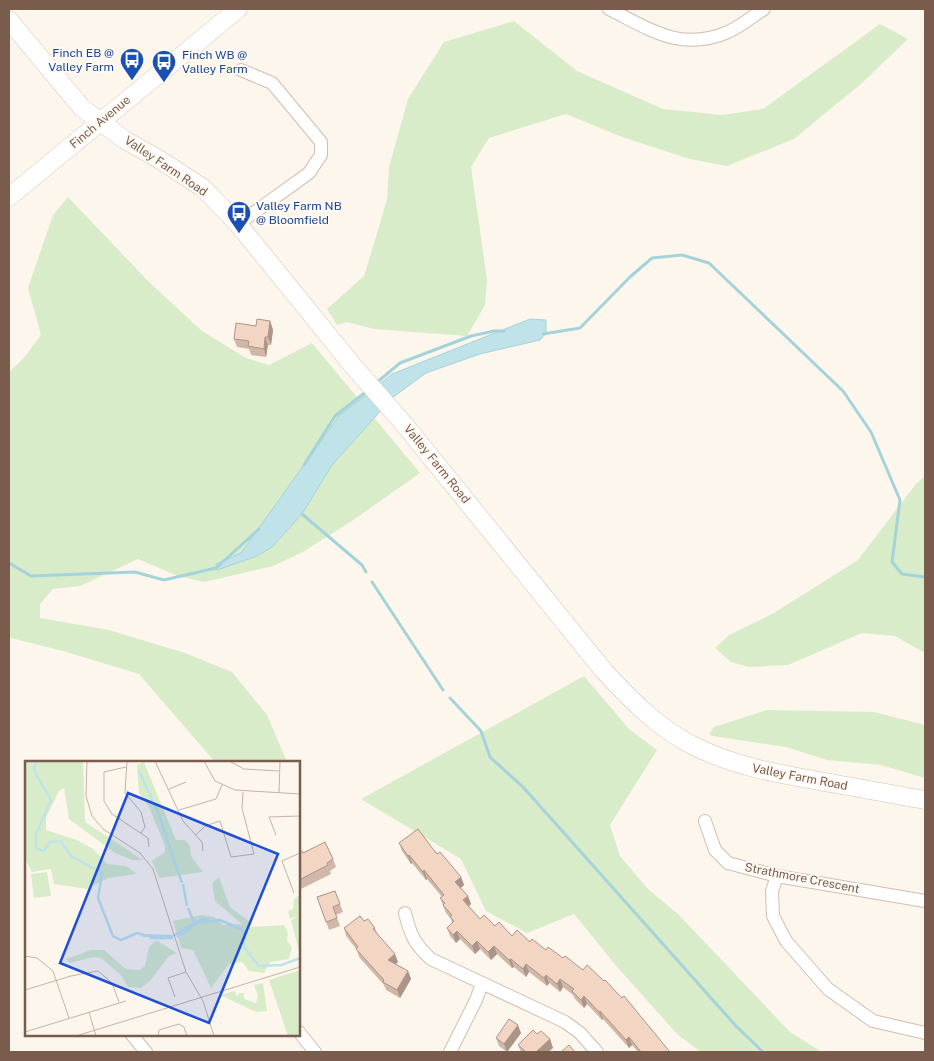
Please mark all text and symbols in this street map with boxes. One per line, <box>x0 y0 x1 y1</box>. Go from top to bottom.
place label: Finch EB @ Valley Farm <box>48 46 114 74</box>
bus stop icon: Finch EB @ Valley Farm <box>119 47 145 81</box>
place label: Finch WB @ Valley Farm <box>182 48 248 76</box>
bus stop icon: Finch WB @ Valley Farm <box>151 49 177 83</box>
street label: Finch Avenue <box>67 93 133 151</box>
street label: Valley Farm Road <box>122 133 210 199</box>
place label: Valley Farm NB @ Bloomfield <box>256 199 342 227</box>
bus stop icon: Valley Farm NB @ Bloomfield <box>226 200 252 234</box>
street label: Valley Farm Road <box>401 422 473 506</box>
inset map <box>25 761 300 1036</box>
street label: Valley Farm Road <box>751 761 849 793</box>
street label: Strathmore Crescent <box>743 860 861 896</box>

